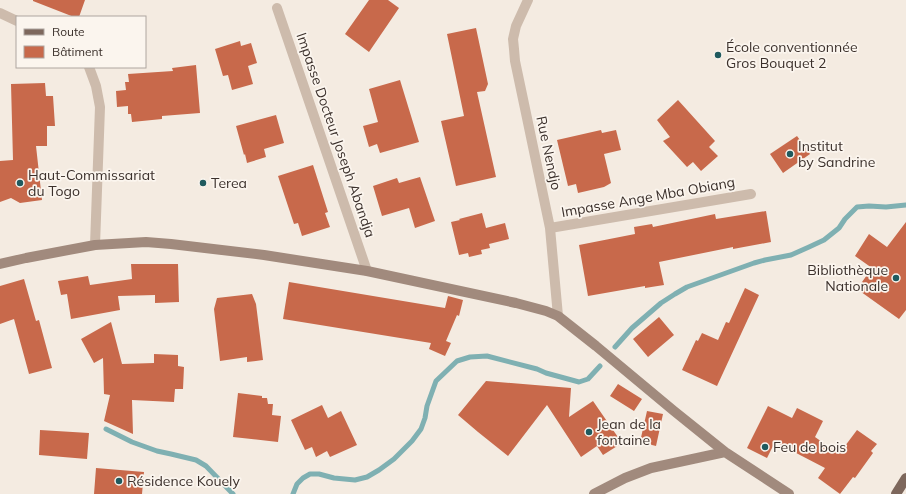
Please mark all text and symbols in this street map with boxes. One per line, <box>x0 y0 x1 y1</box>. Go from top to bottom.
legend <box>16 16 146 68</box>
text: Route <box>52 24 85 39</box>
street label: Impasse Docteur Joseph Abandja <box>292 30 380 240</box>
place label: École conventionnée Gros Bouquet 2 <box>726 38 858 72</box>
text: Bâtiment <box>52 44 103 59</box>
marker: École conventionnée Gros Bouquet 2 <box>713 50 723 60</box>
street label: Rue Nendjo <box>532 114 566 192</box>
place label: Institut by Sandrine <box>798 137 875 171</box>
marker: Institut by Sandrine <box>785 149 795 159</box>
place label: Haut-Commissariat du Togo <box>28 166 155 200</box>
street label: Impasse Ange Mba Obiang <box>560 173 736 221</box>
place label: Terea <box>211 174 247 192</box>
marker: Haut-Commissariat du Togo <box>15 178 25 188</box>
marker: Terea <box>198 178 208 188</box>
place label: Bibliothèque Nationale <box>807 261 888 295</box>
marker: Bibliothèque Nationale <box>891 273 901 283</box>
place label: Jean de la fontaine <box>597 415 661 449</box>
marker: Jean de la fontaine <box>584 427 594 437</box>
place label: Feu de bois <box>773 438 846 456</box>
marker: Feu de bois <box>760 442 770 452</box>
place label: Résidence Kouely <box>127 472 240 490</box>
marker: Résidence Kouely <box>114 476 124 486</box>

